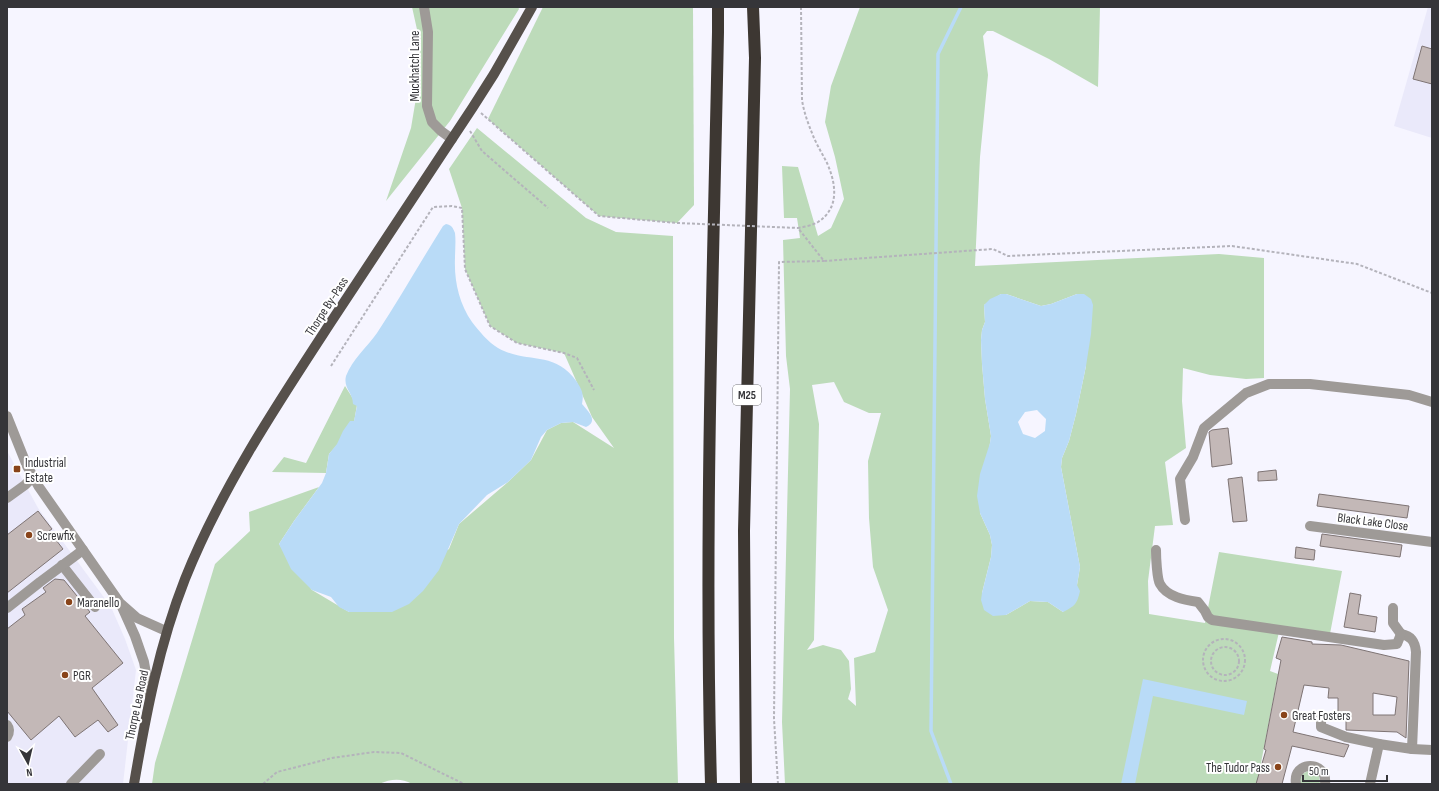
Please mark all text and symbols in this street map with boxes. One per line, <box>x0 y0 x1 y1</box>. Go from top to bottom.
street label: Muckhatch Lane <box>407 30 423 102</box>
street label: Thorpe By-Pass <box>302 274 352 339</box>
road number: M25 <box>733 385 761 405</box>
place label: Industrial Estate <box>25 455 66 486</box>
marker: Industrial Estate <box>12 464 22 474</box>
street label: Black Lake Close <box>1337 510 1409 534</box>
place label: Screwfix <box>37 528 74 544</box>
marker: Screwfix <box>24 530 34 540</box>
place label: Maranello <box>77 595 119 611</box>
marker: Maranello <box>64 597 74 607</box>
place label: PGR <box>73 668 91 684</box>
street label: Thorpe Lea Road <box>122 669 152 742</box>
marker: PGR <box>60 670 70 680</box>
place label: Great Fosters <box>1292 708 1351 724</box>
marker: Great Fosters <box>1279 710 1289 720</box>
north arrow <box>8 743 48 783</box>
scale bar <box>1303 757 1387 783</box>
place label: The Tudor Pass <box>1206 760 1270 776</box>
marker: The Tudor Pass <box>1273 762 1283 772</box>
text: 50 m <box>1309 764 1329 779</box>
text: N <box>25 766 33 779</box>

